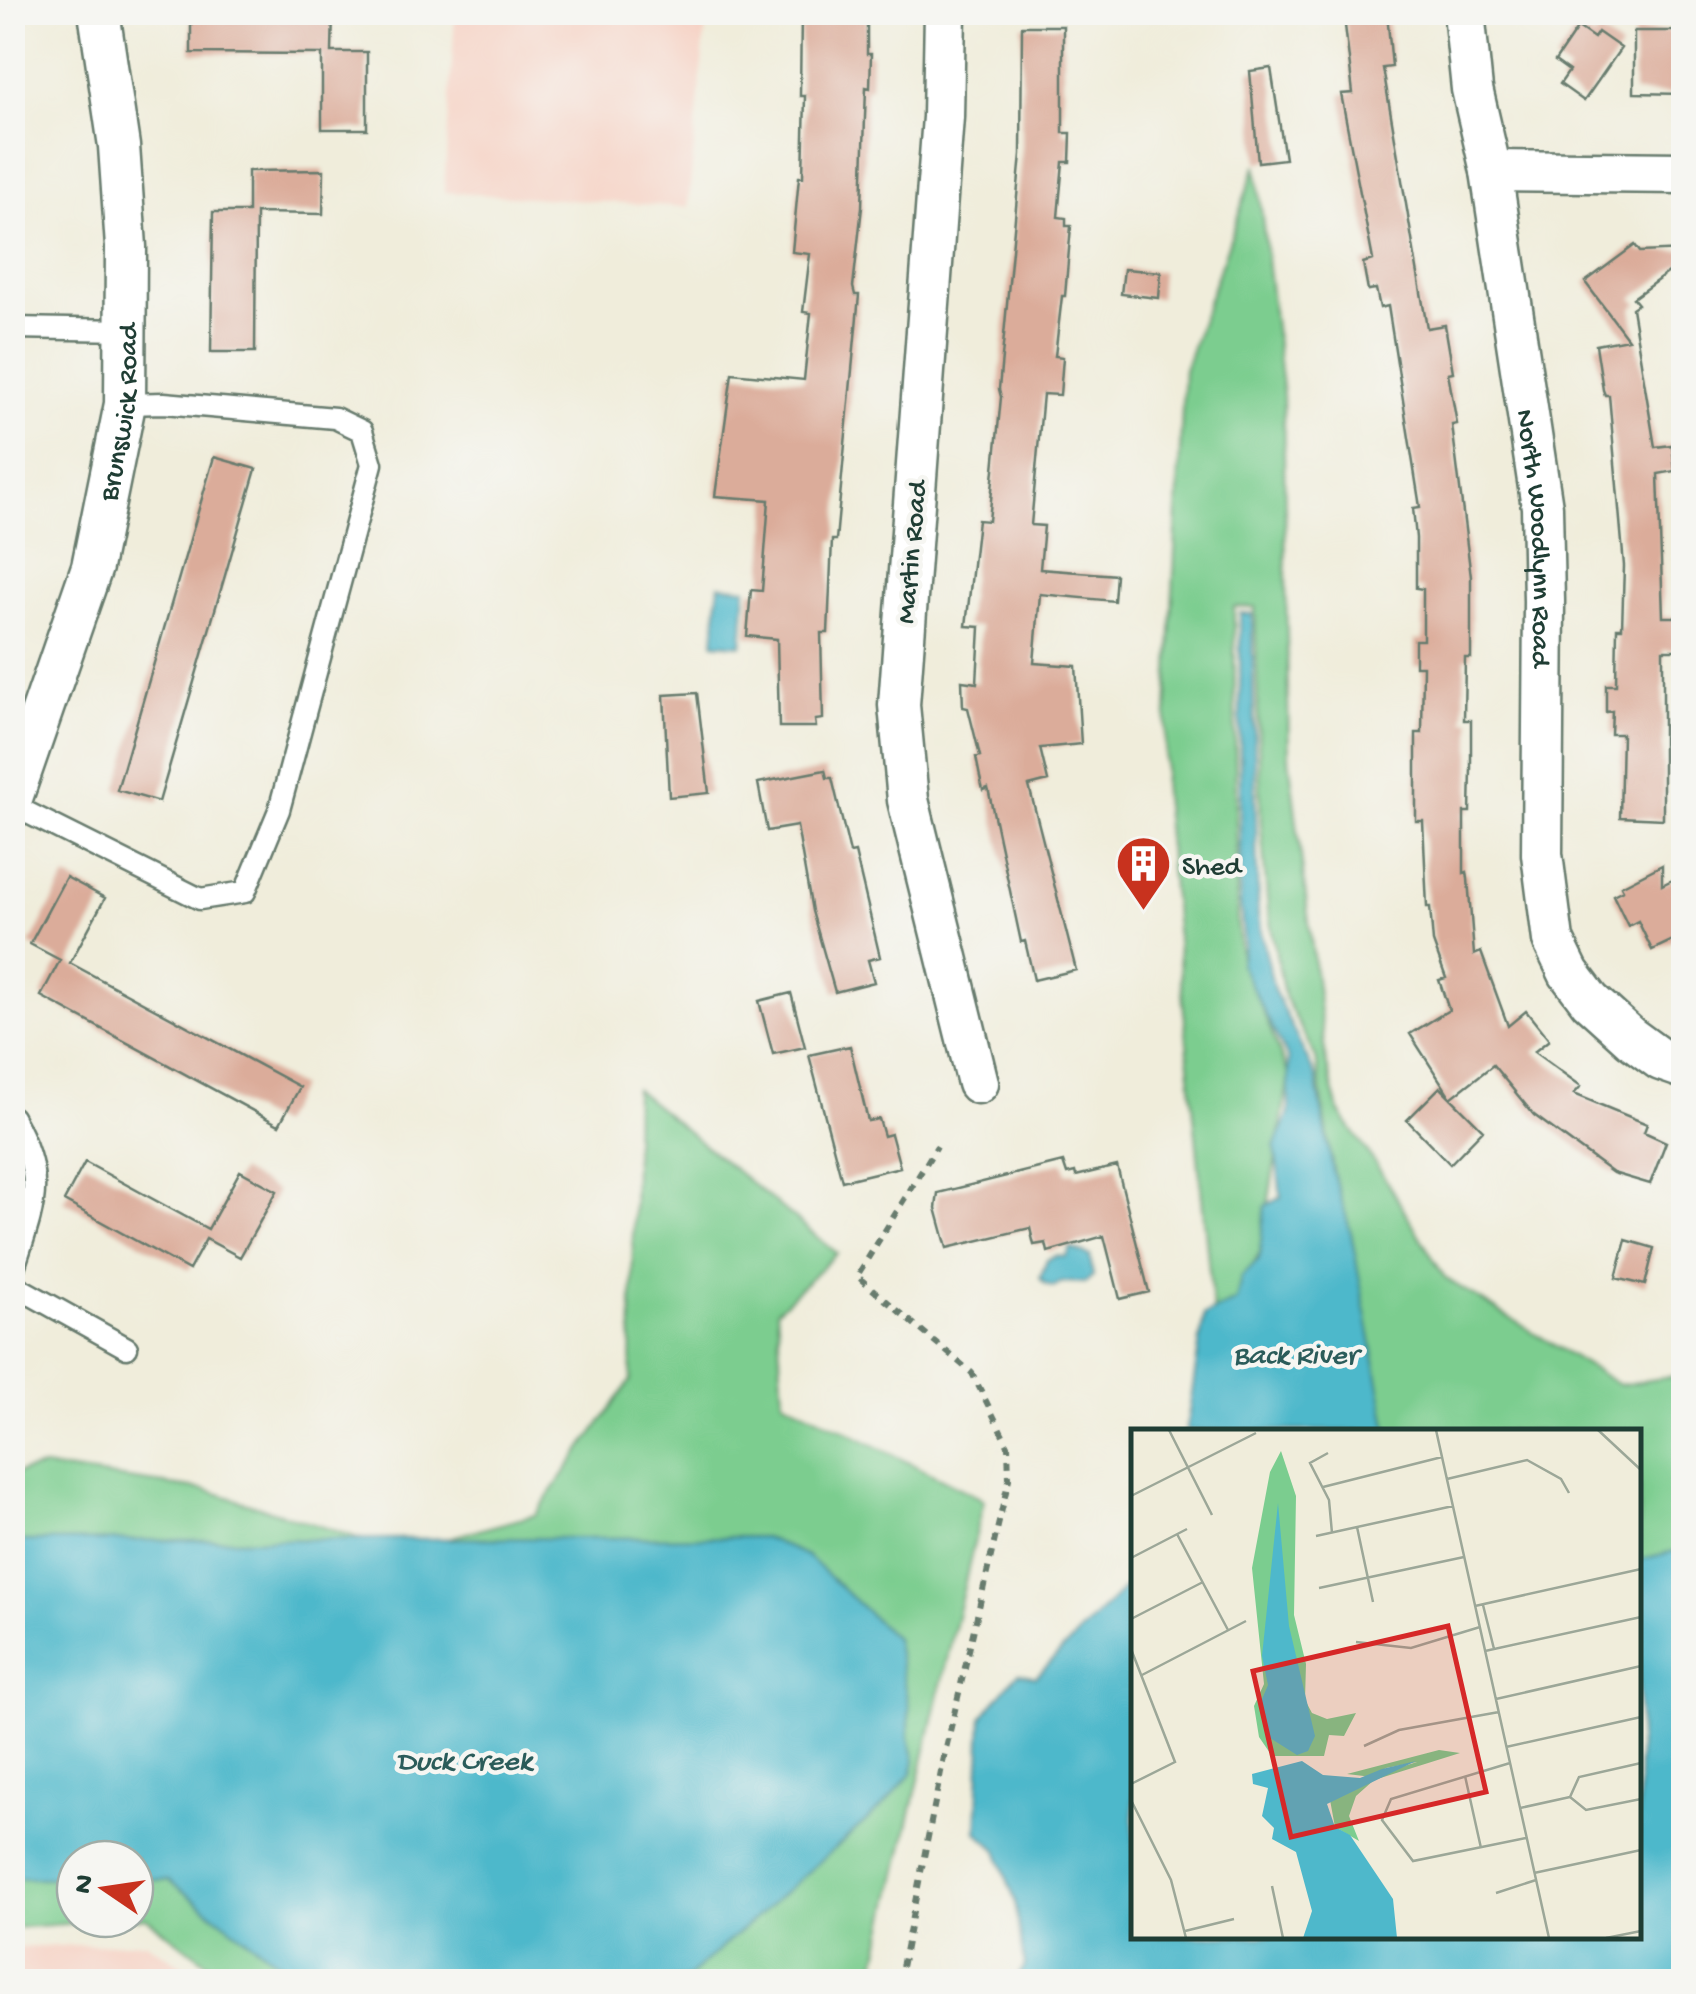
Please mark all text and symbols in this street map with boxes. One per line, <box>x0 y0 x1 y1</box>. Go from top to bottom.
street label: Brunswick Road <box>94 321 147 505</box>
street label: North Woodlynn Road <box>1506 407 1556 670</box>
street label: Martin Road <box>891 477 936 625</box>
building icon: Shed <box>1113 834 1173 913</box>
place label: Shed <box>1182 852 1243 885</box>
water label: Back River <box>1233 1340 1362 1375</box>
inset map <box>1131 1429 1641 1939</box>
water label: Duck Creek <box>396 1746 534 1781</box>
north arrow <box>55 1839 155 1939</box>
text: N <box>67 1872 103 1897</box>

